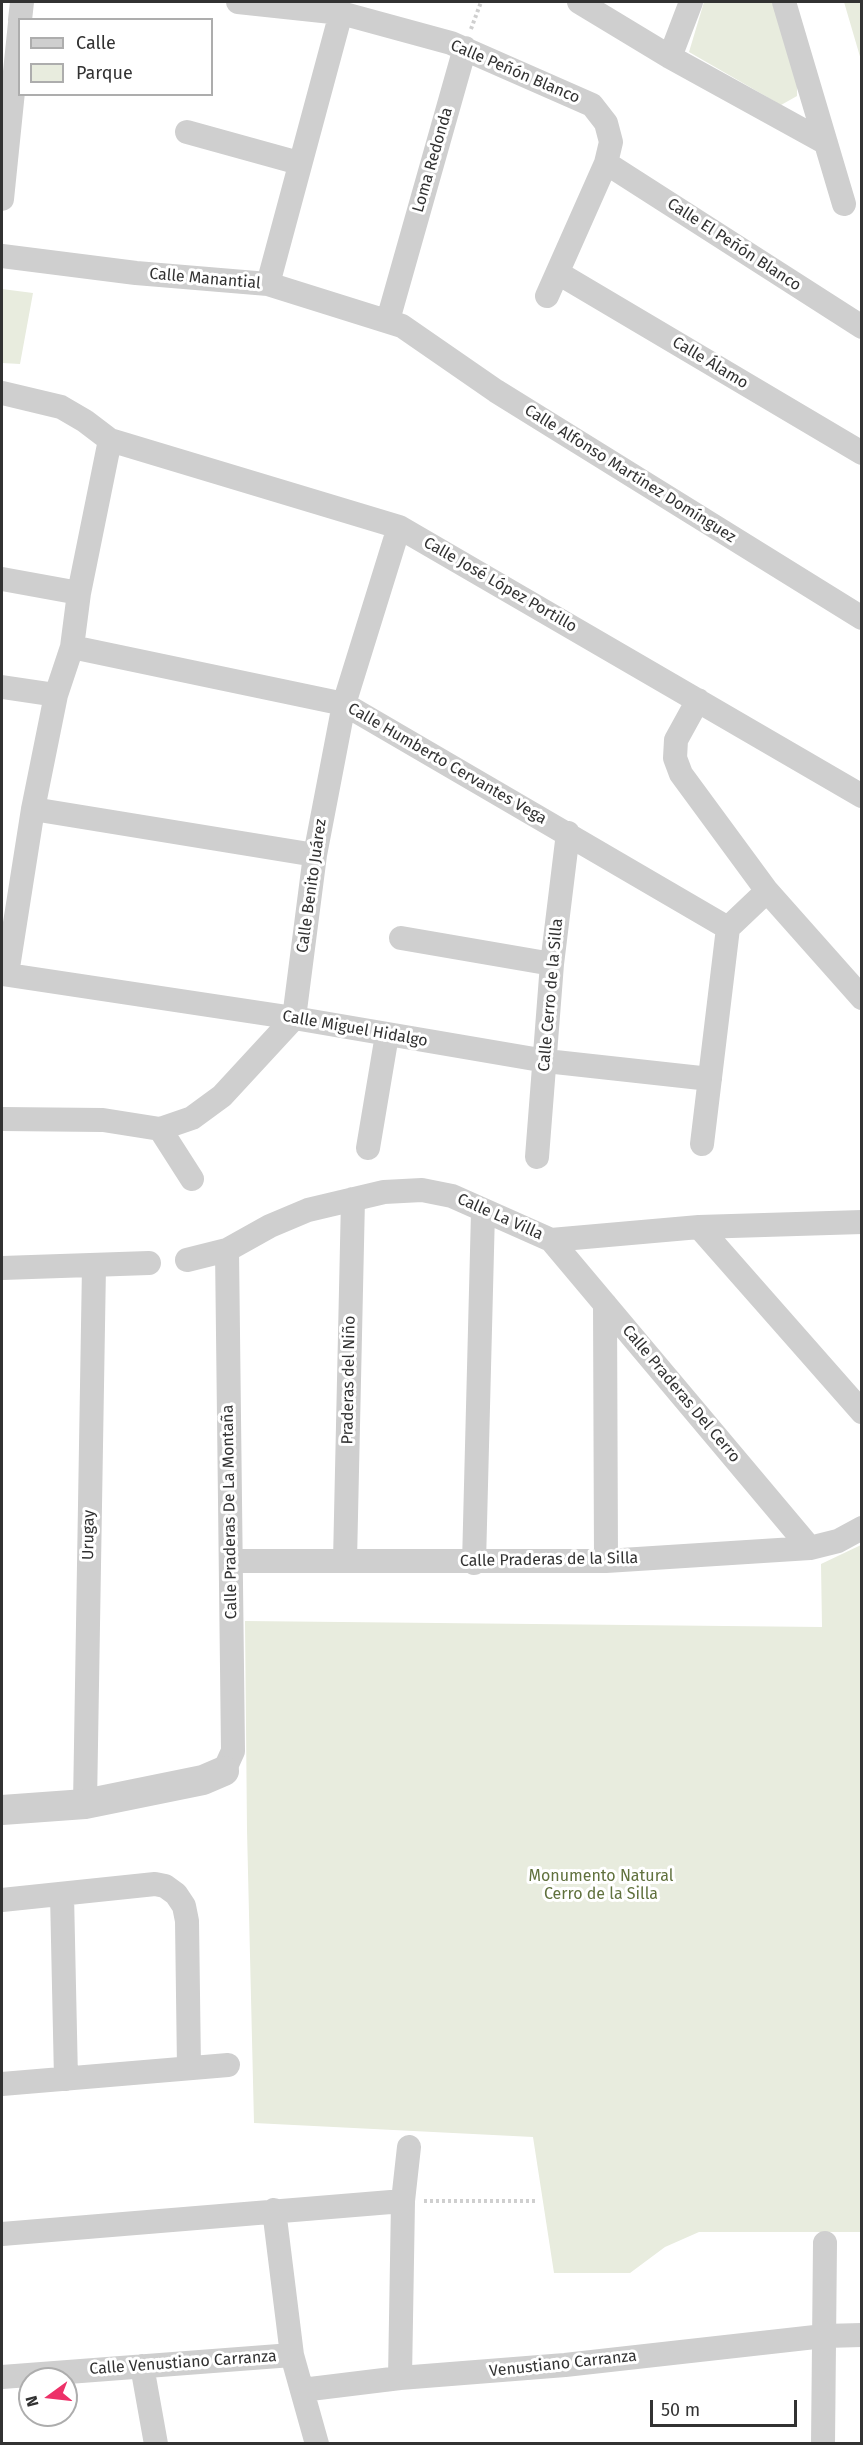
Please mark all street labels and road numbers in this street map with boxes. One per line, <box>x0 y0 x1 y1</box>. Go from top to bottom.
street label: Calle Peñón Blanco <box>447 36 583 108</box>
street label: Loma Redonda <box>409 105 457 215</box>
street label: Calle El Peñón Blanco <box>663 194 805 296</box>
street label: Calle Manantial <box>149 265 261 293</box>
street label: Calle Álamo <box>669 333 751 393</box>
street label: Calle Alfonso Martínez Domínguez <box>521 401 739 547</box>
street label: Calle José López Portillo <box>420 533 580 637</box>
street label: Calle Humberto Cervantes Vega <box>344 699 550 829</box>
street label: Calle Benito Juárez <box>293 818 331 954</box>
street label: Calle Cerro de la Silla <box>535 918 567 1072</box>
street label: Calle Miguel Hidalgo <box>281 1007 429 1051</box>
street label: Calle La Villa <box>454 1190 546 1244</box>
street label: Praderas del Niño <box>338 1315 360 1445</box>
street label: Calle Praderas Del Cerro <box>618 1321 744 1467</box>
street label: Calle Praderas De La Montaña <box>219 1405 241 1619</box>
street label: Urugay <box>79 1510 99 1560</box>
street label: Calle Praderas de la Silla <box>460 1549 638 1571</box>
street label: Calle Venustiano Carranza <box>89 2347 277 2379</box>
street label: Venustiano Carranza <box>488 2347 638 2381</box>

